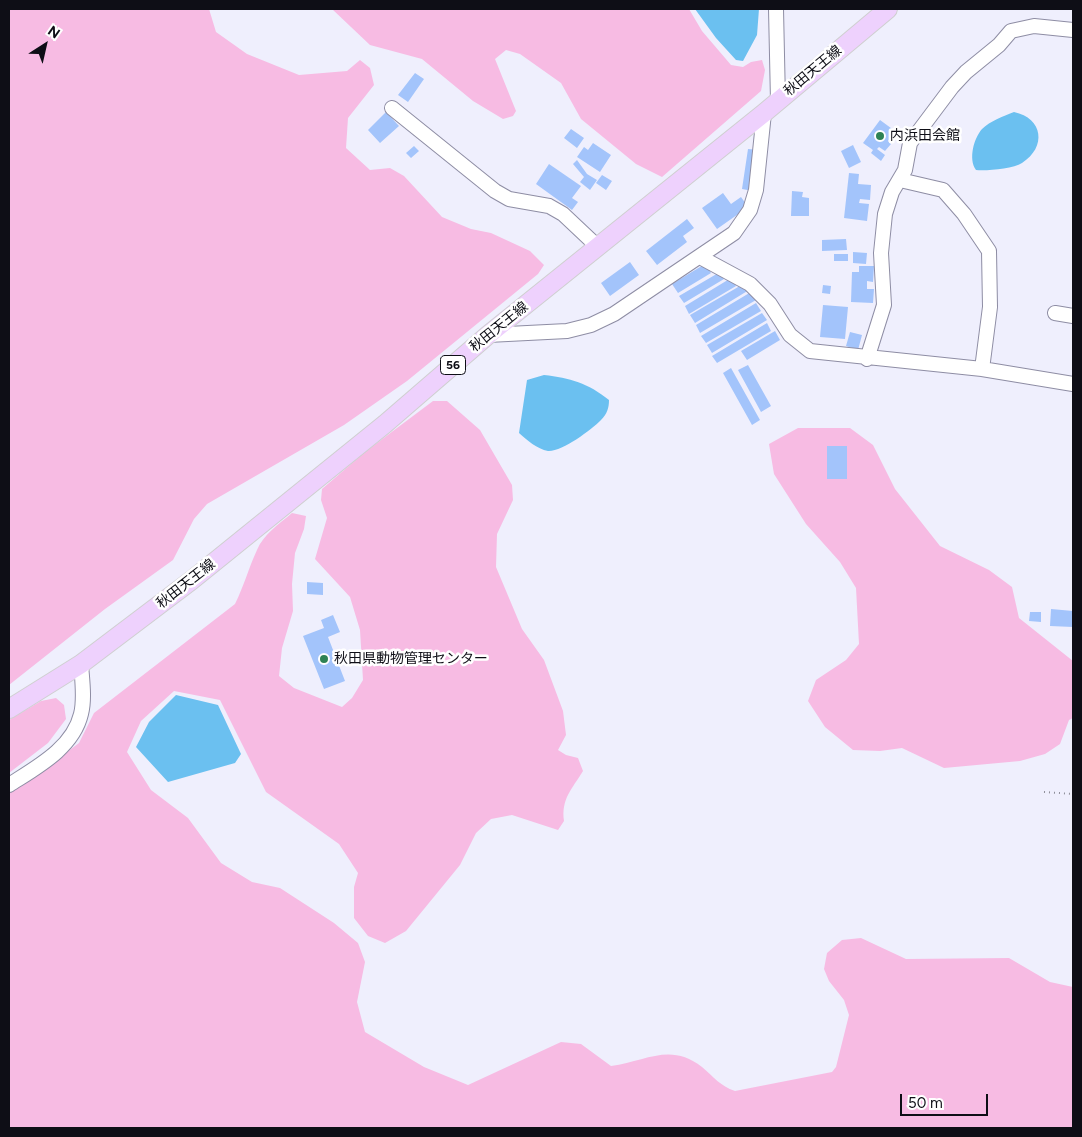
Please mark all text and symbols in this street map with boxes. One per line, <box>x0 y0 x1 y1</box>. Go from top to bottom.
north arrow <box>20 20 70 70</box>
text: N <box>45 22 63 42</box>
street label: 秋田天王線 <box>781 42 845 100</box>
place label: 内浜田会館 <box>890 128 960 144</box>
marker: 内浜田会館 <box>874 130 886 142</box>
street label: 秋田天王線 <box>467 298 531 356</box>
road number: 56 <box>440 356 466 374</box>
street label: 秋田天王線 <box>153 556 219 612</box>
place label: 秋田県動物管理センター <box>334 651 488 667</box>
marker: 秋田県動物管理センター <box>318 653 330 665</box>
scale bar <box>902 1084 990 1116</box>
text: 50 m <box>908 1094 943 1112</box>

